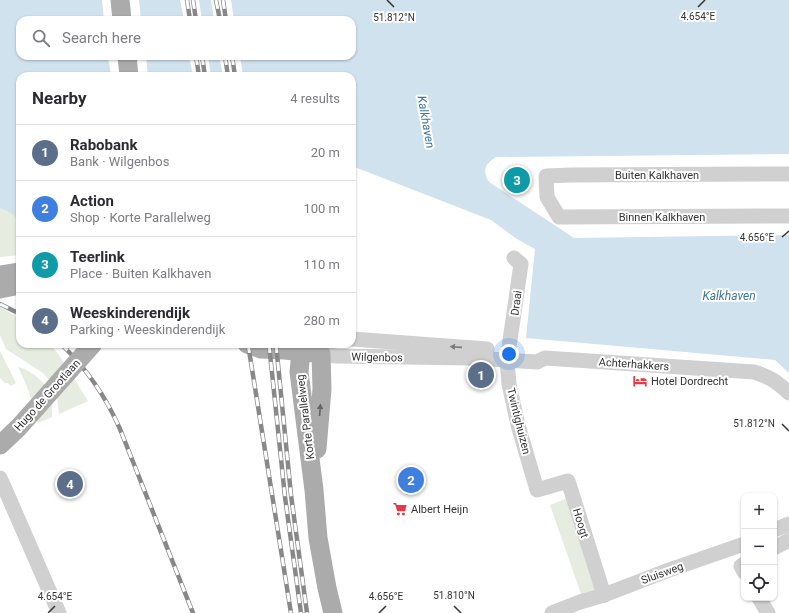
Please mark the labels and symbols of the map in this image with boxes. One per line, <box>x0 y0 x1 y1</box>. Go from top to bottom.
text: 4.654°E <box>681 11 716 22</box>
text: 51.812°N <box>373 12 415 23</box>
water label: Kalkhaven <box>414 95 438 149</box>
pin: 3 <box>504 165 530 195</box>
street label: Buiten Kalkhaven <box>615 169 699 182</box>
street label: Binnen Kalkhaven <box>619 211 705 224</box>
text: 4.656°E <box>740 232 775 243</box>
water label: Kalkhaven <box>702 289 756 303</box>
street label: Draai <box>508 290 525 317</box>
one-way arrow <box>450 344 462 350</box>
your location <box>499 344 519 364</box>
street label: Wilgenbos <box>351 351 403 364</box>
street label: Achterhakkers <box>598 356 670 373</box>
street label: Hugo de Grootlaan <box>12 357 83 434</box>
pin: 1 <box>468 360 494 390</box>
hotel icon: Hotel Dordrecht <box>632 373 648 389</box>
street label: Korte Parallelweg <box>294 374 317 460</box>
place label: Hotel Dordrecht <box>651 375 729 388</box>
street label: Twintighuizen <box>504 387 533 456</box>
one-way arrow <box>317 404 324 416</box>
text: 51.812°N <box>733 418 775 429</box>
pin: 2 <box>398 465 424 495</box>
pin: 4 <box>57 469 83 499</box>
supermarket icon: Albert Heijn <box>392 501 408 517</box>
place label: Albert Heijn <box>411 503 468 516</box>
street label: Hoogt <box>570 507 591 540</box>
street label: Sluisweg <box>639 560 685 587</box>
text: 51.810°N <box>433 590 475 601</box>
text: 4.654°E <box>38 591 73 602</box>
text: 4.656°E <box>369 591 404 602</box>

